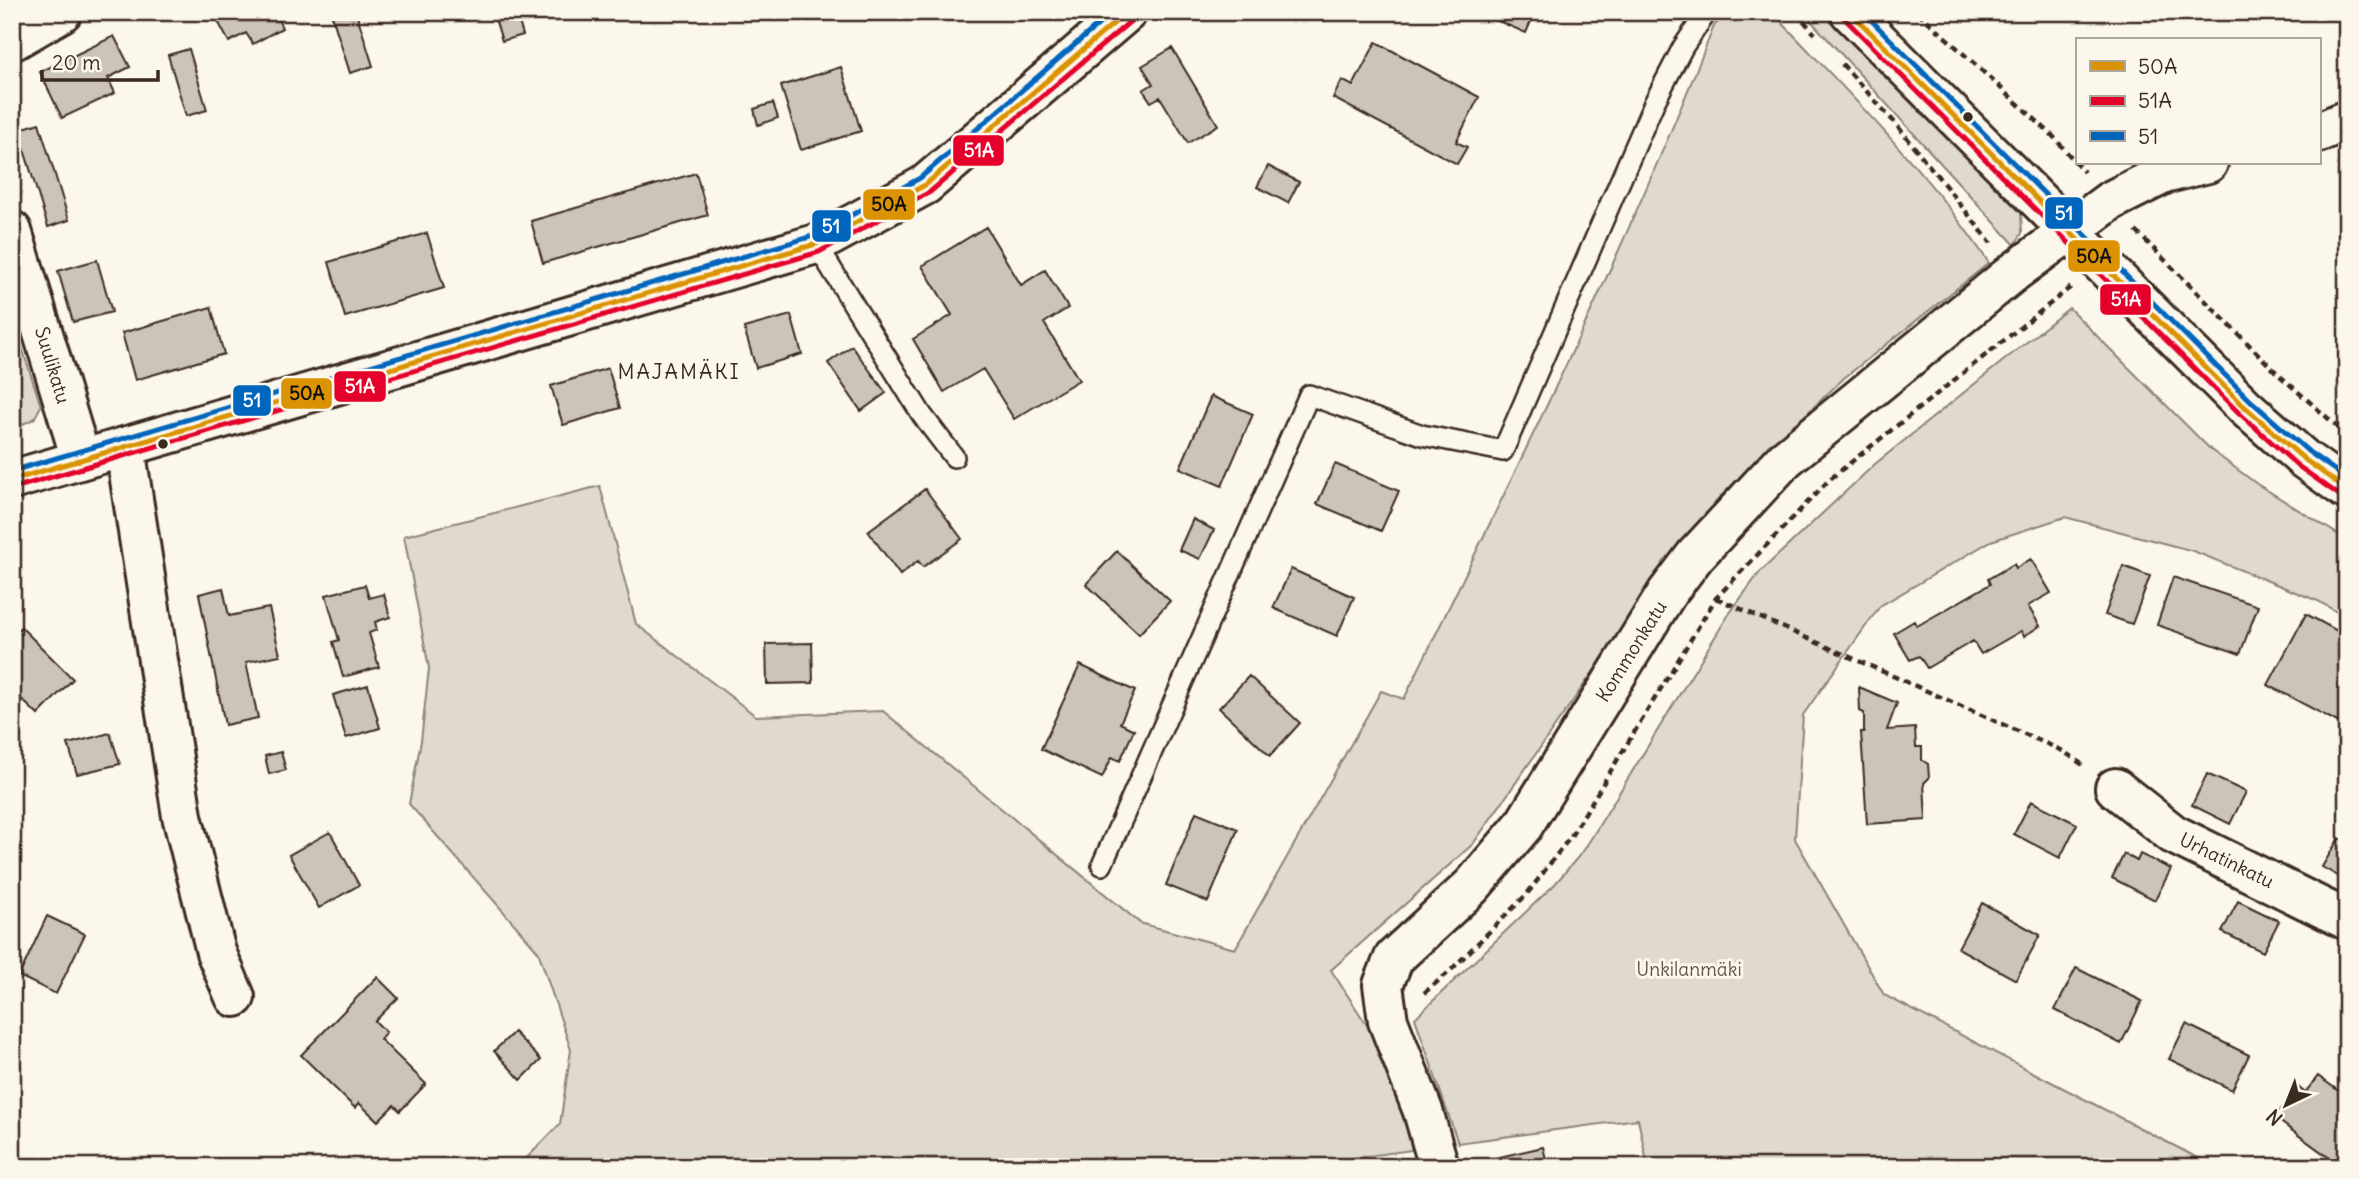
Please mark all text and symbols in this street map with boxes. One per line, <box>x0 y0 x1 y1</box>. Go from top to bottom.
scale bar <box>42 38 158 82</box>
legend <box>2076 38 2320 164</box>
text: 20 m <box>52 49 101 76</box>
text: 50A <box>2138 53 2177 80</box>
text: 51A <box>2138 87 2172 114</box>
unlabelled marker <box>1961 110 1975 124</box>
text: 51 <box>2138 123 2158 150</box>
line badge: 51A <box>952 134 1005 167</box>
text: 51A <box>964 138 994 162</box>
line badge: 50A <box>862 188 916 221</box>
text: 50A <box>871 192 907 216</box>
line badge: 51 <box>2044 196 2084 230</box>
text: 51 <box>2055 201 2073 225</box>
line badge: 51 <box>811 209 852 243</box>
text: 51 <box>822 214 840 238</box>
line badge: 50A <box>2067 239 2121 273</box>
text: 50A <box>2076 244 2112 268</box>
line badge: 51A <box>2099 283 2152 316</box>
text: 51A <box>2111 287 2141 311</box>
street label: Suulikatu <box>30 324 76 406</box>
district label: MAJAMÄKI <box>617 358 741 385</box>
line badge: 51A <box>333 370 387 403</box>
text: 51A <box>345 374 375 398</box>
line badge: 50A <box>280 377 333 410</box>
text: 50A <box>289 381 325 405</box>
line badge: 51 <box>232 384 272 417</box>
text: 51 <box>243 388 261 412</box>
unlabelled marker <box>156 437 170 451</box>
street label: Kommonkatu <box>1590 596 1672 706</box>
street label: Urhatinkatu <box>2176 827 2278 893</box>
park label: Unkilanmäki <box>1636 957 1742 981</box>
north arrow <box>2250 1070 2320 1140</box>
text: N <box>2261 1104 2287 1131</box>

